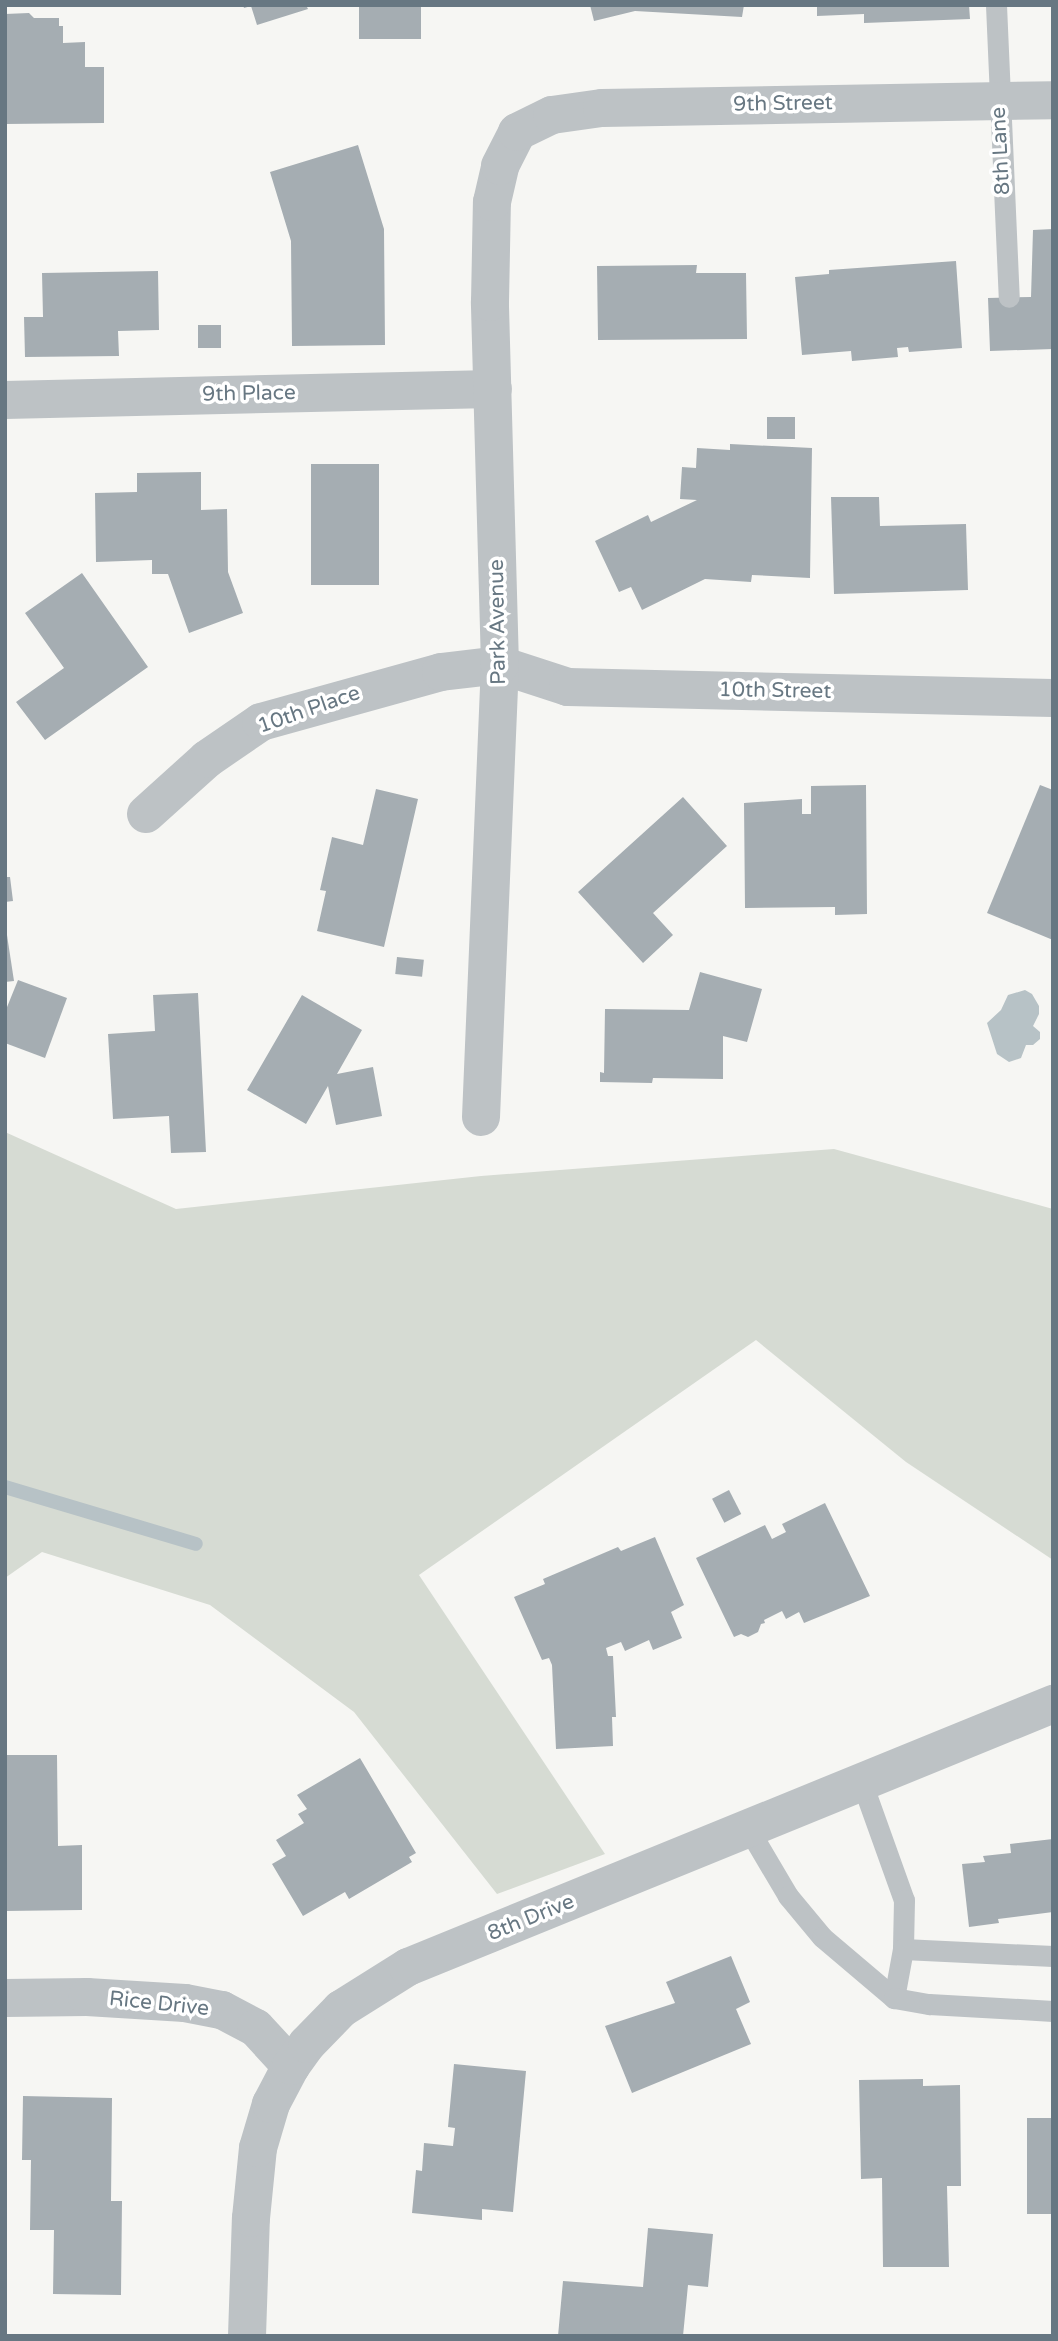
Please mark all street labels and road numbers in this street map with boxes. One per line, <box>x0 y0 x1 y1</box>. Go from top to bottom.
street label: 9th Street <box>733 91 833 117</box>
street label: 8th Lane <box>986 106 1016 196</box>
street label: 9th Place <box>202 381 296 407</box>
street label: Park Avenue <box>484 559 512 685</box>
street label: 10th Street <box>718 677 832 705</box>
street label: 10th Place <box>254 681 364 739</box>
street label: 8th Drive <box>484 1889 578 1947</box>
street label: Rice Drive <box>108 1986 210 2022</box>

